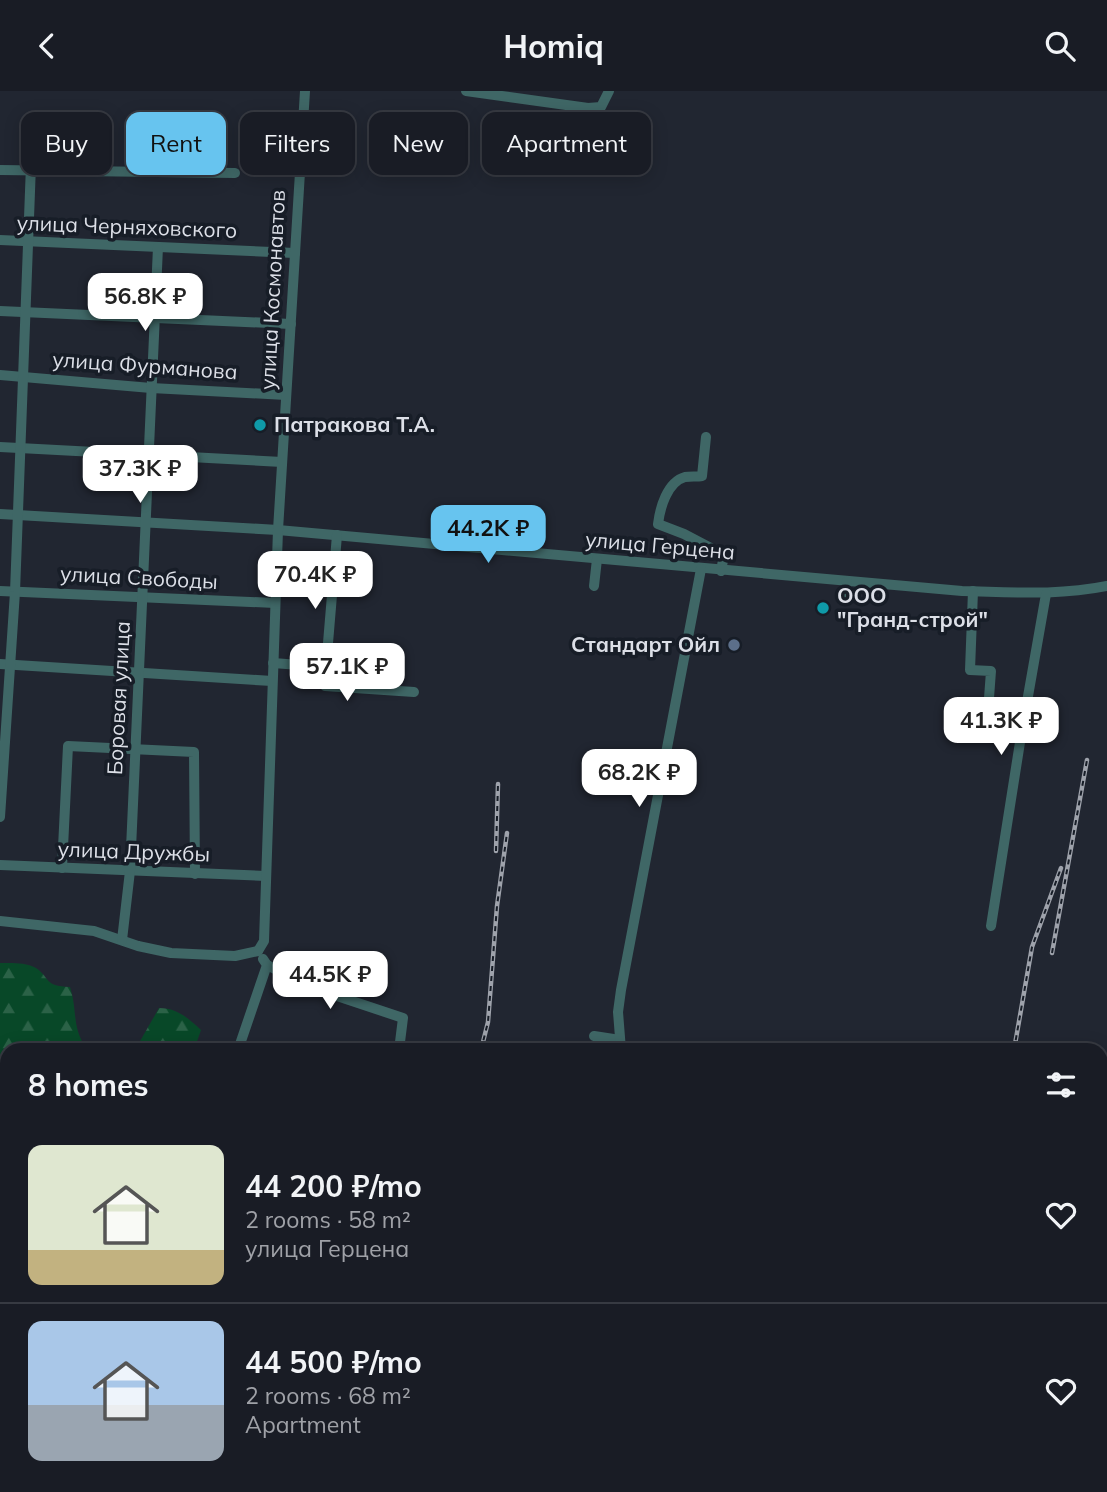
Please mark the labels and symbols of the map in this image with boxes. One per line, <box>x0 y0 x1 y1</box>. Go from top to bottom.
street label: улица Космонавтов <box>254 189 290 391</box>
street label: улица Черняховского <box>16 209 238 243</box>
pin: 56.8K ₽ <box>80 273 210 333</box>
street label: улица Фурманова <box>52 346 238 384</box>
place label: Патракова Т.А. <box>274 411 435 437</box>
marker: Патракова Т.А. <box>252 417 268 433</box>
pin: 37.3K ₽ <box>75 445 205 505</box>
pin: 44.2K ₽ <box>423 505 553 565</box>
street label: улица Герцена <box>584 526 736 564</box>
pin: 70.4K ₽ <box>250 552 380 611</box>
street label: улица Свободы <box>60 560 219 594</box>
place label: ООО "Гранд-строй" <box>837 582 988 632</box>
marker: ООО "Гранд-строй" <box>815 600 831 616</box>
street label: Боровая улица <box>101 620 135 776</box>
place label: Стандарт Ойл <box>571 631 720 657</box>
marker: Стандарт Ойл <box>726 637 742 653</box>
pin: 57.1K ₽ <box>282 643 412 703</box>
pin: 41.3K ₽ <box>936 697 1066 757</box>
pin: 68.2K ₽ <box>574 749 704 809</box>
street label: улица Дружбы <box>57 835 211 867</box>
pin: 44.5K ₽ <box>265 951 395 1011</box>

